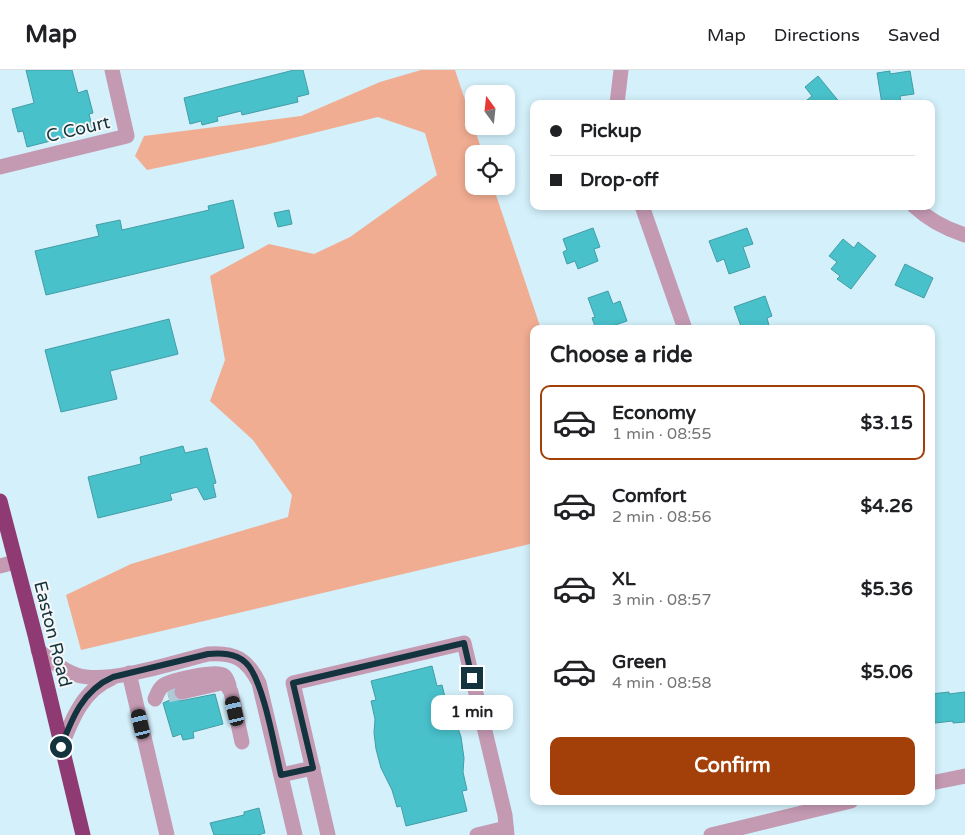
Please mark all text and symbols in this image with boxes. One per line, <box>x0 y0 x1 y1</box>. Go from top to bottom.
text: Map <box>25 20 77 49</box>
text: Map <box>707 24 746 46</box>
text: Directions <box>774 24 860 46</box>
text: Saved <box>888 24 940 46</box>
north arrow <box>465 85 515 135</box>
map controls <box>465 85 515 195</box>
street label: C Court <box>44 111 112 147</box>
text: Pickup <box>580 120 641 142</box>
button: locate <box>465 145 515 195</box>
text: Drop-off <box>580 169 659 191</box>
text: Choose a ride <box>550 342 693 368</box>
icon: car <box>552 400 597 445</box>
text: Economy <box>612 402 696 424</box>
text: $3.15 <box>861 412 913 434</box>
text: 1 min · 08:55 <box>612 424 711 444</box>
icon: car <box>552 483 597 528</box>
text: Comfort <box>612 485 686 507</box>
text: $4.26 <box>861 495 913 517</box>
text: 2 min · 08:56 <box>612 507 711 527</box>
icon: car <box>552 566 597 611</box>
text: XL <box>612 568 636 590</box>
text: $5.36 <box>861 578 913 600</box>
street label: Easton Road <box>29 579 77 689</box>
text: 3 min · 08:57 <box>612 590 711 610</box>
icon: car <box>552 649 597 694</box>
text: Green <box>612 651 666 673</box>
text: $5.06 <box>861 661 913 683</box>
route end <box>461 667 483 689</box>
text: 4 min · 08:58 <box>612 673 711 693</box>
car <box>224 695 245 727</box>
callout: 1 min <box>431 696 513 730</box>
text: 1 min <box>451 702 493 722</box>
car <box>130 708 151 740</box>
route start <box>50 736 72 758</box>
button: Confirm <box>550 737 915 795</box>

